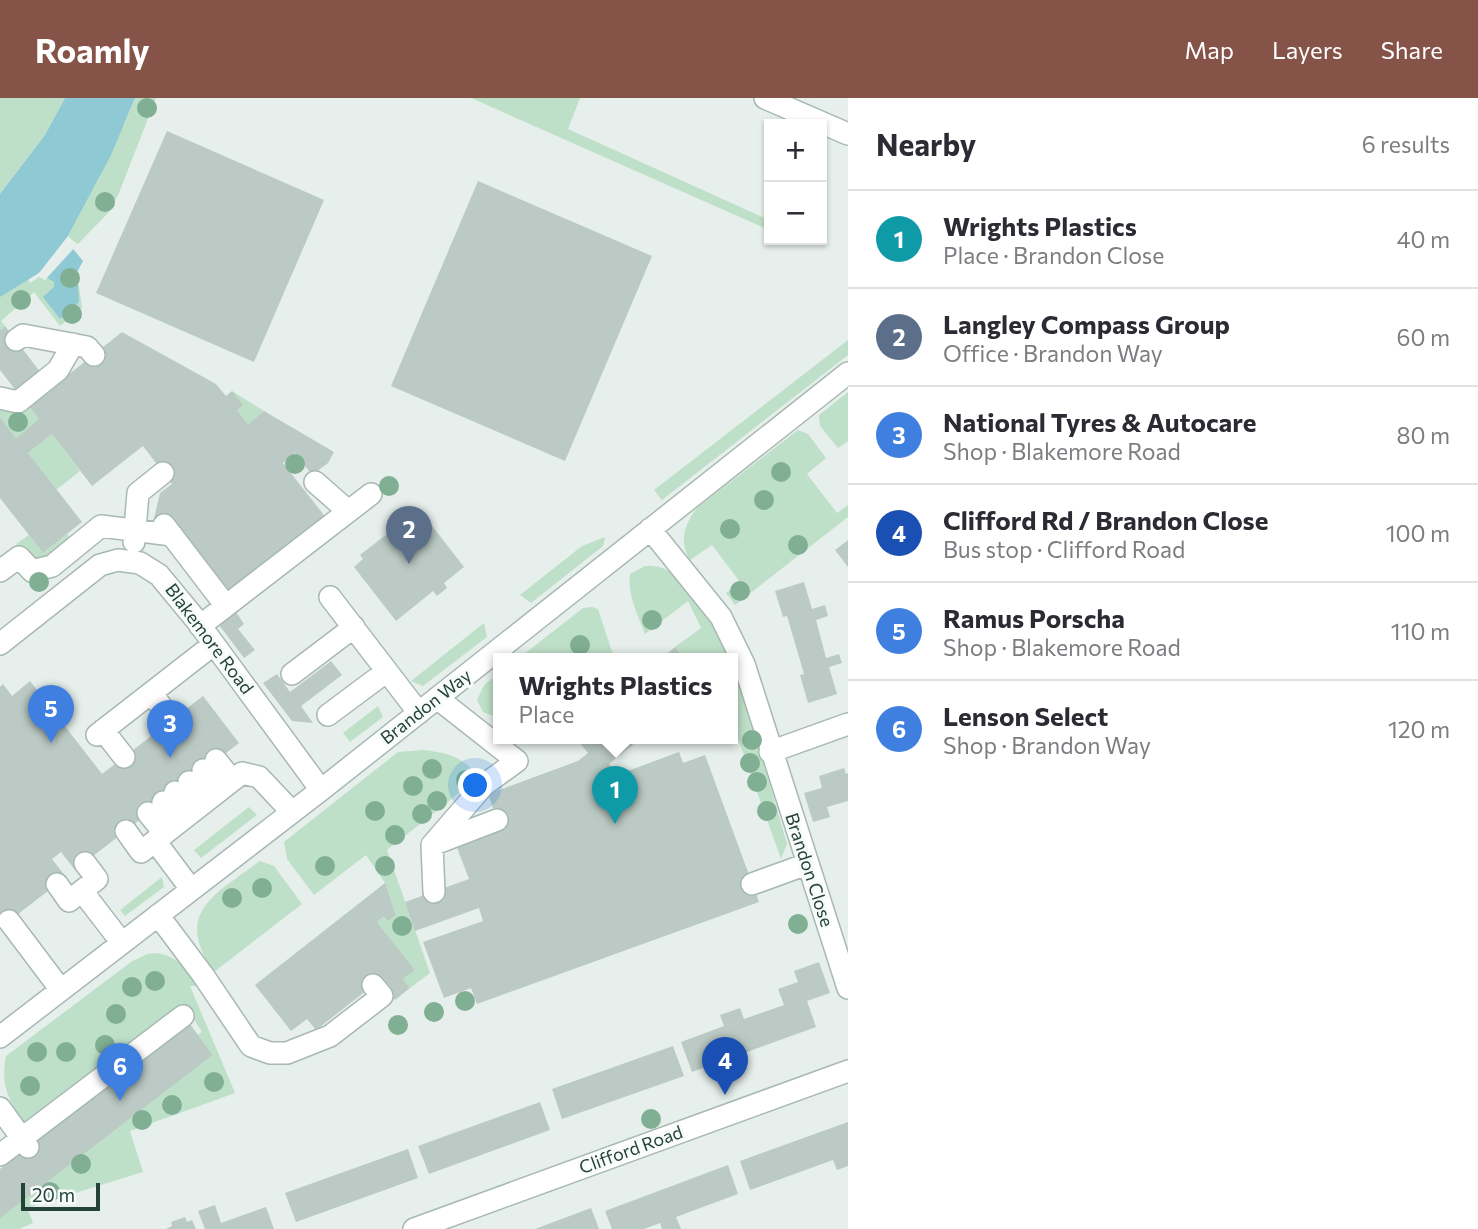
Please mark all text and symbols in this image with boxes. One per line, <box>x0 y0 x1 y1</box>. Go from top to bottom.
text: Roamly <box>35 29 150 70</box>
text: Map <box>1185 35 1234 64</box>
text: Layers <box>1272 35 1343 64</box>
text: Share <box>1381 35 1443 64</box>
map controls <box>764 119 827 245</box>
button: + <box>764 119 827 182</box>
text: Nearby <box>876 125 976 162</box>
text: 6 results <box>1362 130 1450 158</box>
button: − <box>764 182 827 245</box>
text: Wrights Plastics <box>943 210 1137 241</box>
text: 1 <box>894 225 904 253</box>
text: 40 m <box>1397 225 1450 253</box>
text: Place · Brandon Close <box>943 241 1164 269</box>
text: Langley Compass Group <box>943 308 1230 339</box>
text: 2 <box>892 323 906 351</box>
text: 60 m <box>1397 323 1450 351</box>
text: Office · Brandon Way <box>943 339 1163 367</box>
text: National Tyres & Autocare <box>943 406 1256 437</box>
text: 3 <box>892 421 906 449</box>
text: 80 m <box>1397 421 1450 449</box>
text: Shop · Blakemore Road <box>943 437 1181 465</box>
text: Clifford Rd / Brandon Close <box>943 504 1268 535</box>
pin: 2 <box>386 506 432 564</box>
text: 4 <box>892 519 906 547</box>
text: 100 m <box>1386 519 1450 547</box>
text: Bus stop · Clifford Road <box>943 535 1185 563</box>
street label: Blakemore Road <box>161 579 259 698</box>
text: Ramus Porscha <box>943 602 1125 633</box>
text: 5 <box>892 617 906 645</box>
text: 110 m <box>1391 617 1450 645</box>
text: Shop · Blakemore Road <box>943 633 1181 661</box>
popup <box>493 653 738 744</box>
street label: Brandon Way <box>376 664 475 749</box>
text: Wrights Plastics <box>519 669 712 700</box>
pin: 5 <box>28 685 74 743</box>
pin: 3 <box>147 700 193 758</box>
text: Place <box>519 700 574 728</box>
text: Lenson Select <box>943 700 1108 731</box>
text: 6 <box>892 715 906 743</box>
text: 120 m <box>1388 715 1450 743</box>
text: Shop · Brandon Way <box>943 731 1151 759</box>
pin: 1 <box>592 766 638 824</box>
your location <box>458 768 492 802</box>
street label: Brandon Close <box>781 810 839 929</box>
pin: 4 <box>702 1037 748 1095</box>
pin: 6 <box>97 1043 143 1101</box>
street label: Clifford Road <box>576 1120 685 1178</box>
scale bar <box>21 1180 100 1212</box>
text: 20 m <box>32 1183 75 1206</box>

